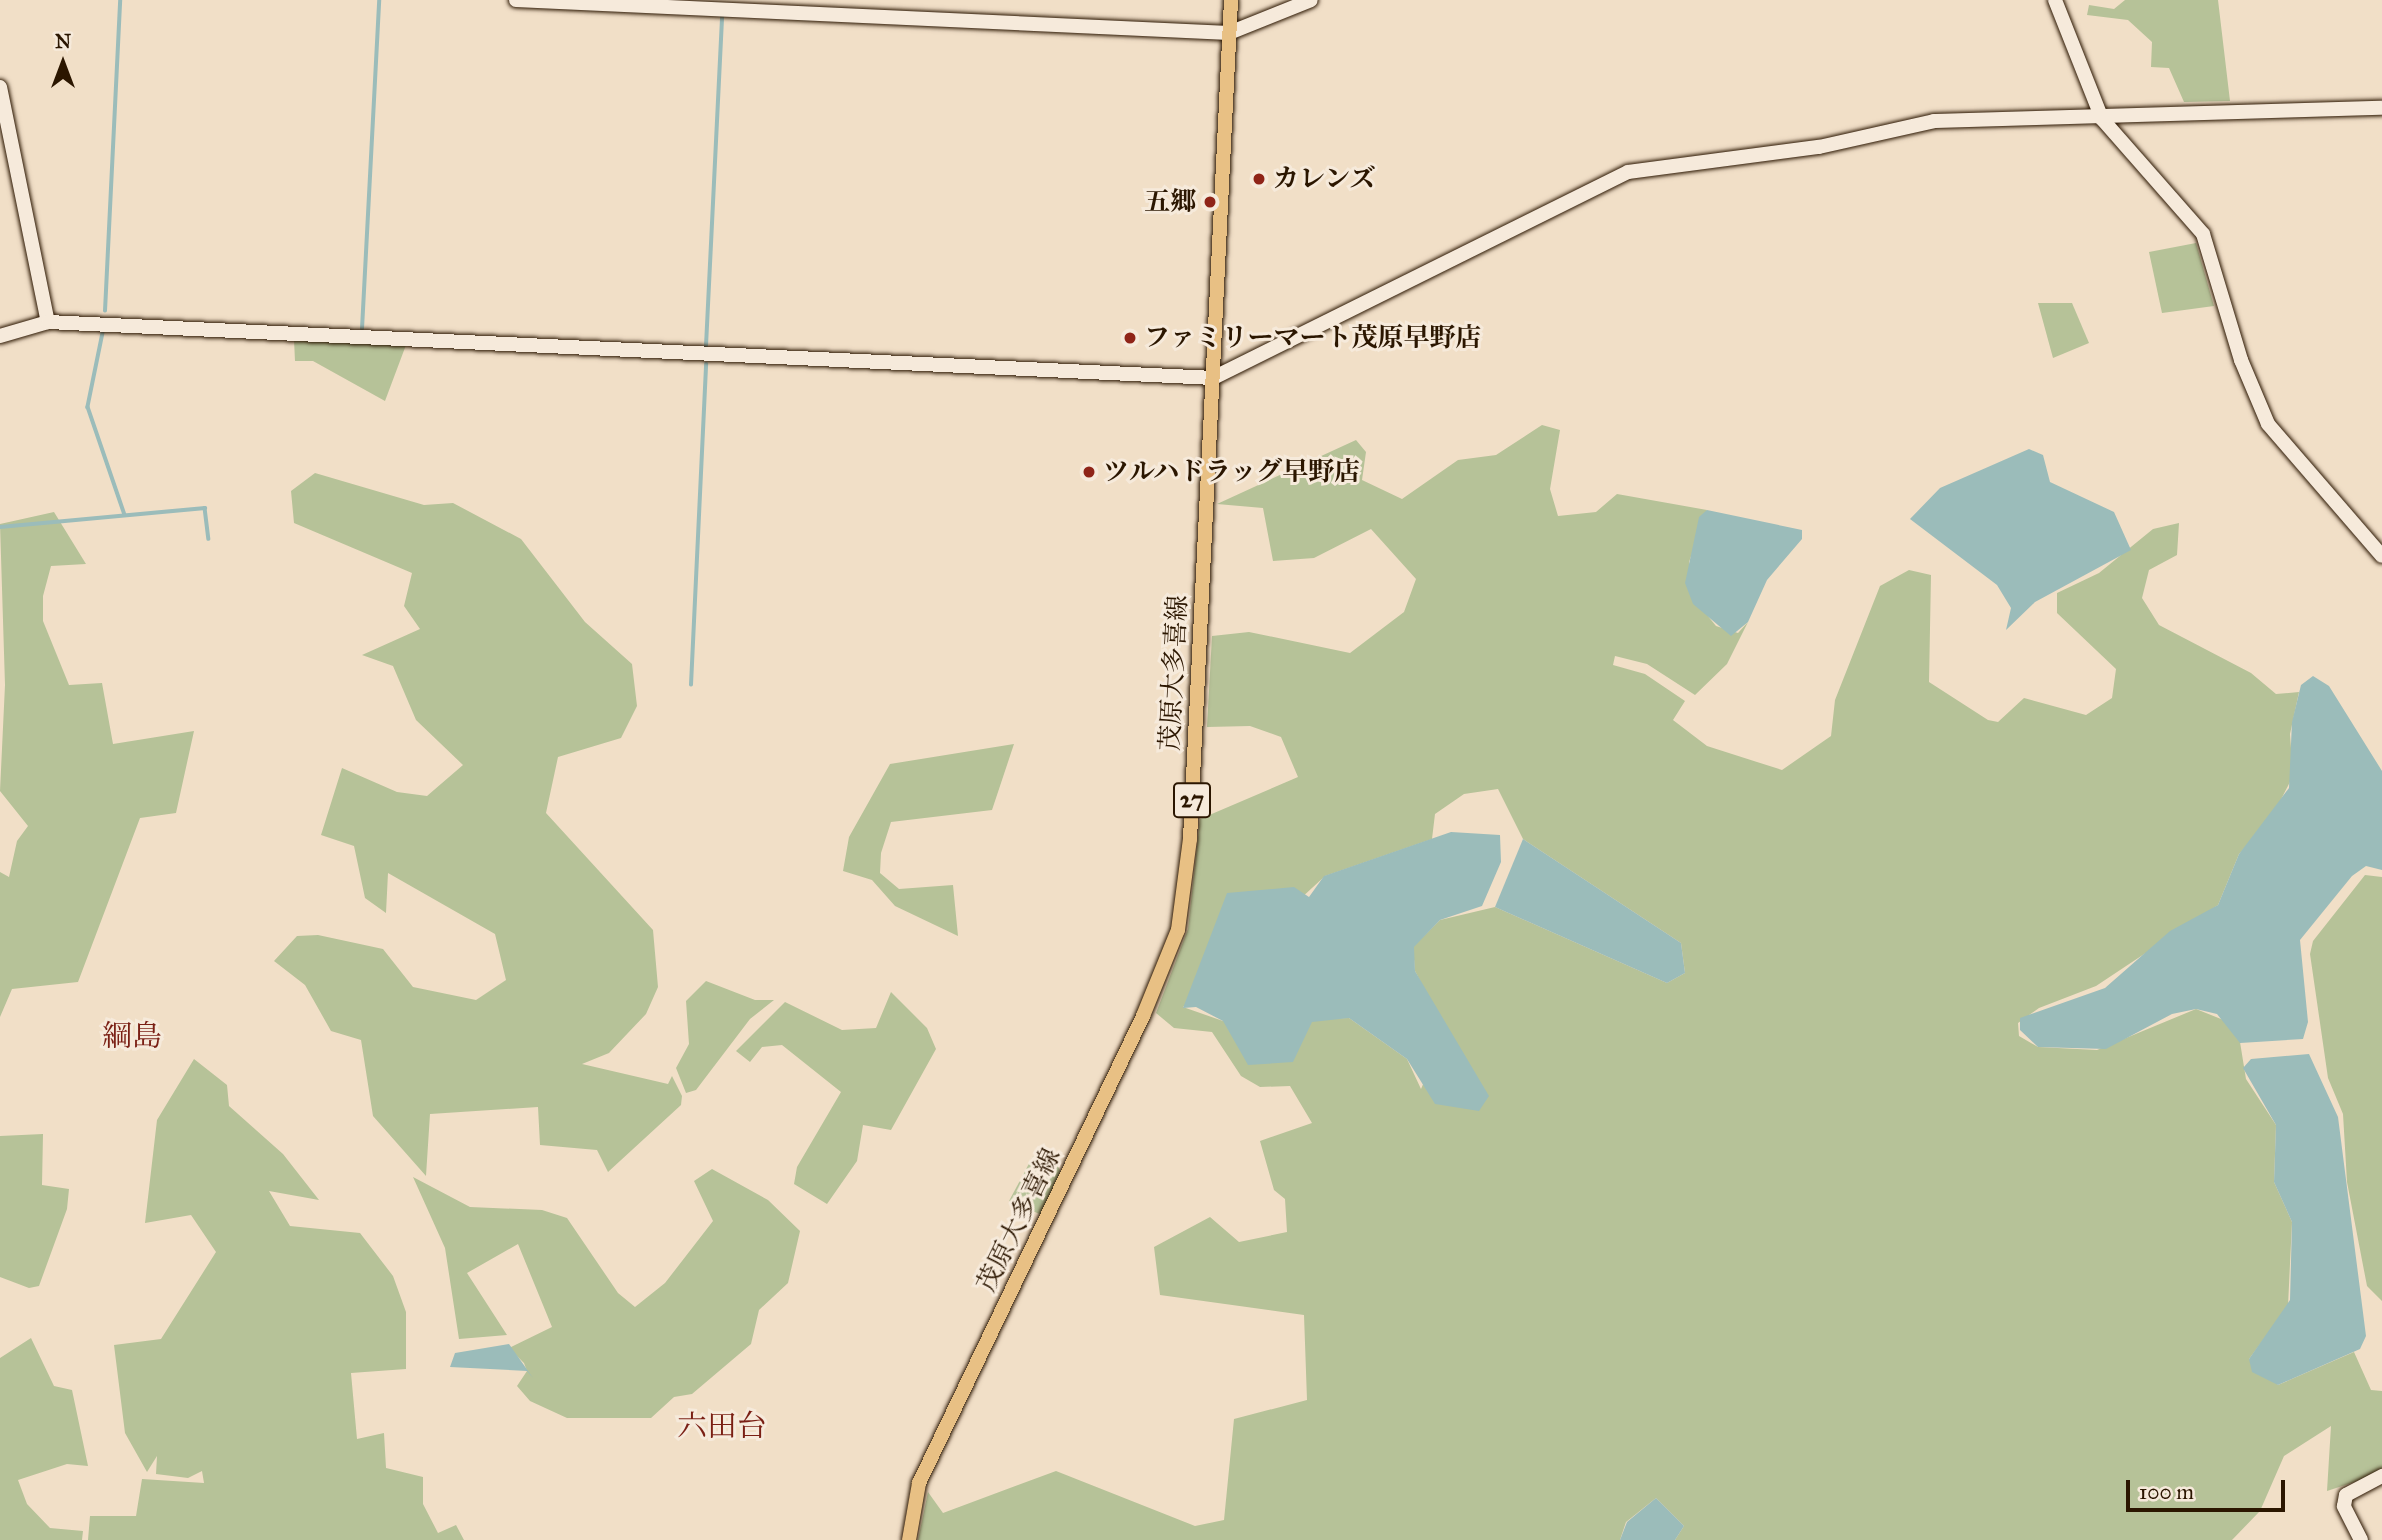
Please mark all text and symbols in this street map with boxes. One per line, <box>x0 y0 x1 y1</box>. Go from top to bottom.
north arrow <box>28 28 98 98</box>
text: N <box>55 30 71 53</box>
place label: カレンズ <box>1273 163 1377 195</box>
marker: カレンズ <box>1251 171 1267 187</box>
place label: 五郷 <box>1144 186 1196 218</box>
marker: 五郷 <box>1202 194 1218 210</box>
place label: ファミリーマート茂原早野店 <box>1144 322 1482 354</box>
marker: ファミリーマート茂原早野店 <box>1122 330 1138 346</box>
place label: ツルハドラッグ早野店 <box>1103 456 1363 488</box>
marker: ツルハドラッグ早野店 <box>1081 464 1097 480</box>
street label: 茂原大多喜線 <box>1154 594 1194 752</box>
road number: 27 <box>1173 780 1211 820</box>
district label: 綱島 <box>102 1018 162 1054</box>
street label: 茂原大多喜線 <box>971 1143 1067 1297</box>
district label: 六田台 <box>677 1408 767 1444</box>
scale bar <box>2130 1466 2289 1510</box>
text: 100 m <box>2139 1479 2194 1505</box>

